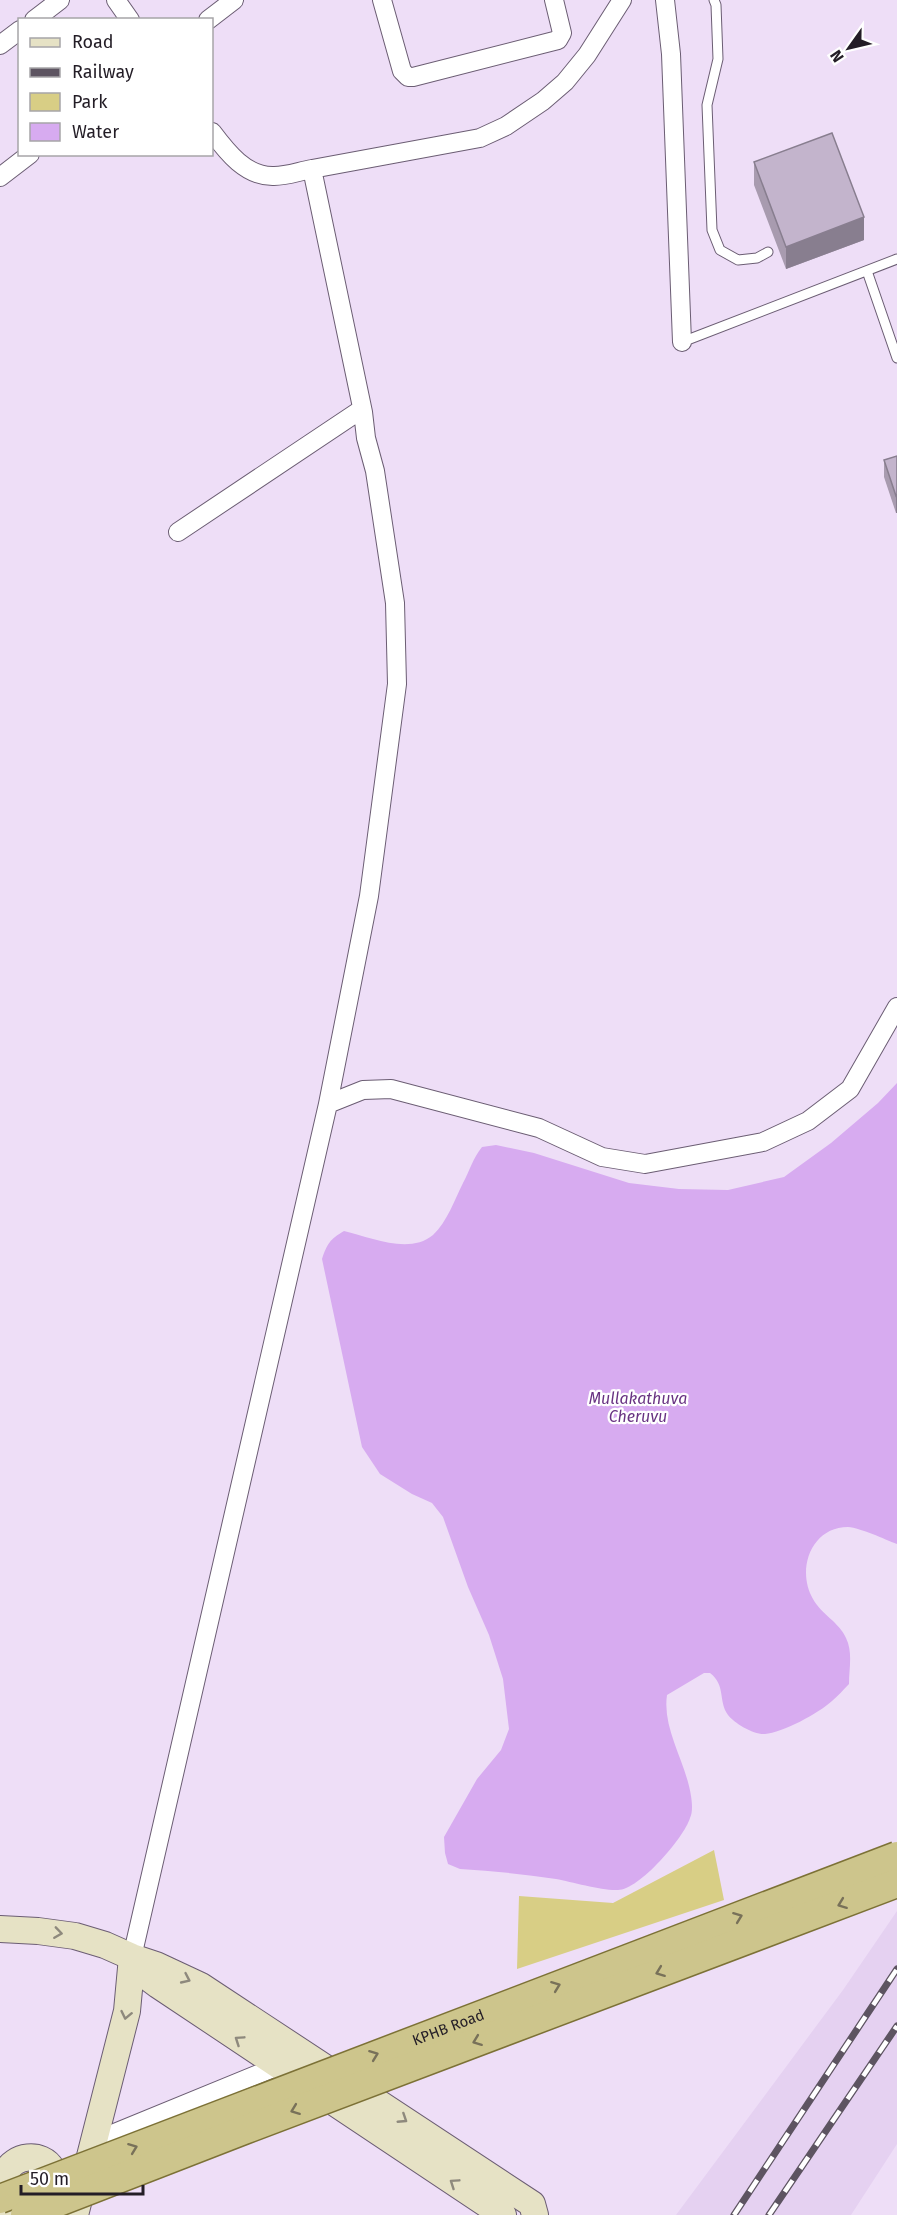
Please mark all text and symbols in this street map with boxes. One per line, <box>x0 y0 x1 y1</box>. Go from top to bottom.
legend <box>18 18 213 156</box>
north arrow <box>819 18 879 78</box>
text: Road <box>72 31 114 53</box>
text: N <box>826 46 848 66</box>
text: Railway <box>72 61 134 83</box>
text: Park <box>72 91 108 113</box>
text: Water <box>72 121 119 143</box>
water label: Mullakathuva Cheruvu <box>589 1389 687 1426</box>
one-way arrow <box>837 1896 848 1909</box>
one-way arrow <box>733 1911 743 1924</box>
one-way arrow <box>54 1927 63 1939</box>
one-way arrow <box>655 1965 666 1978</box>
one-way arrow <box>180 1972 191 1984</box>
one-way arrow <box>550 1981 561 1993</box>
street label: KPHB Road <box>410 2006 487 2049</box>
one-way arrow <box>120 2010 133 2020</box>
one-way arrow <box>473 2034 483 2047</box>
one-way arrow <box>235 2036 246 2047</box>
one-way arrow <box>368 2050 379 2063</box>
one-way arrow <box>290 2103 301 2116</box>
one-way arrow <box>397 2111 407 2123</box>
one-way arrow <box>127 2143 138 2155</box>
scale bar <box>21 2158 142 2196</box>
text: 50 m <box>30 2168 69 2190</box>
one-way arrow <box>450 2178 460 2190</box>

